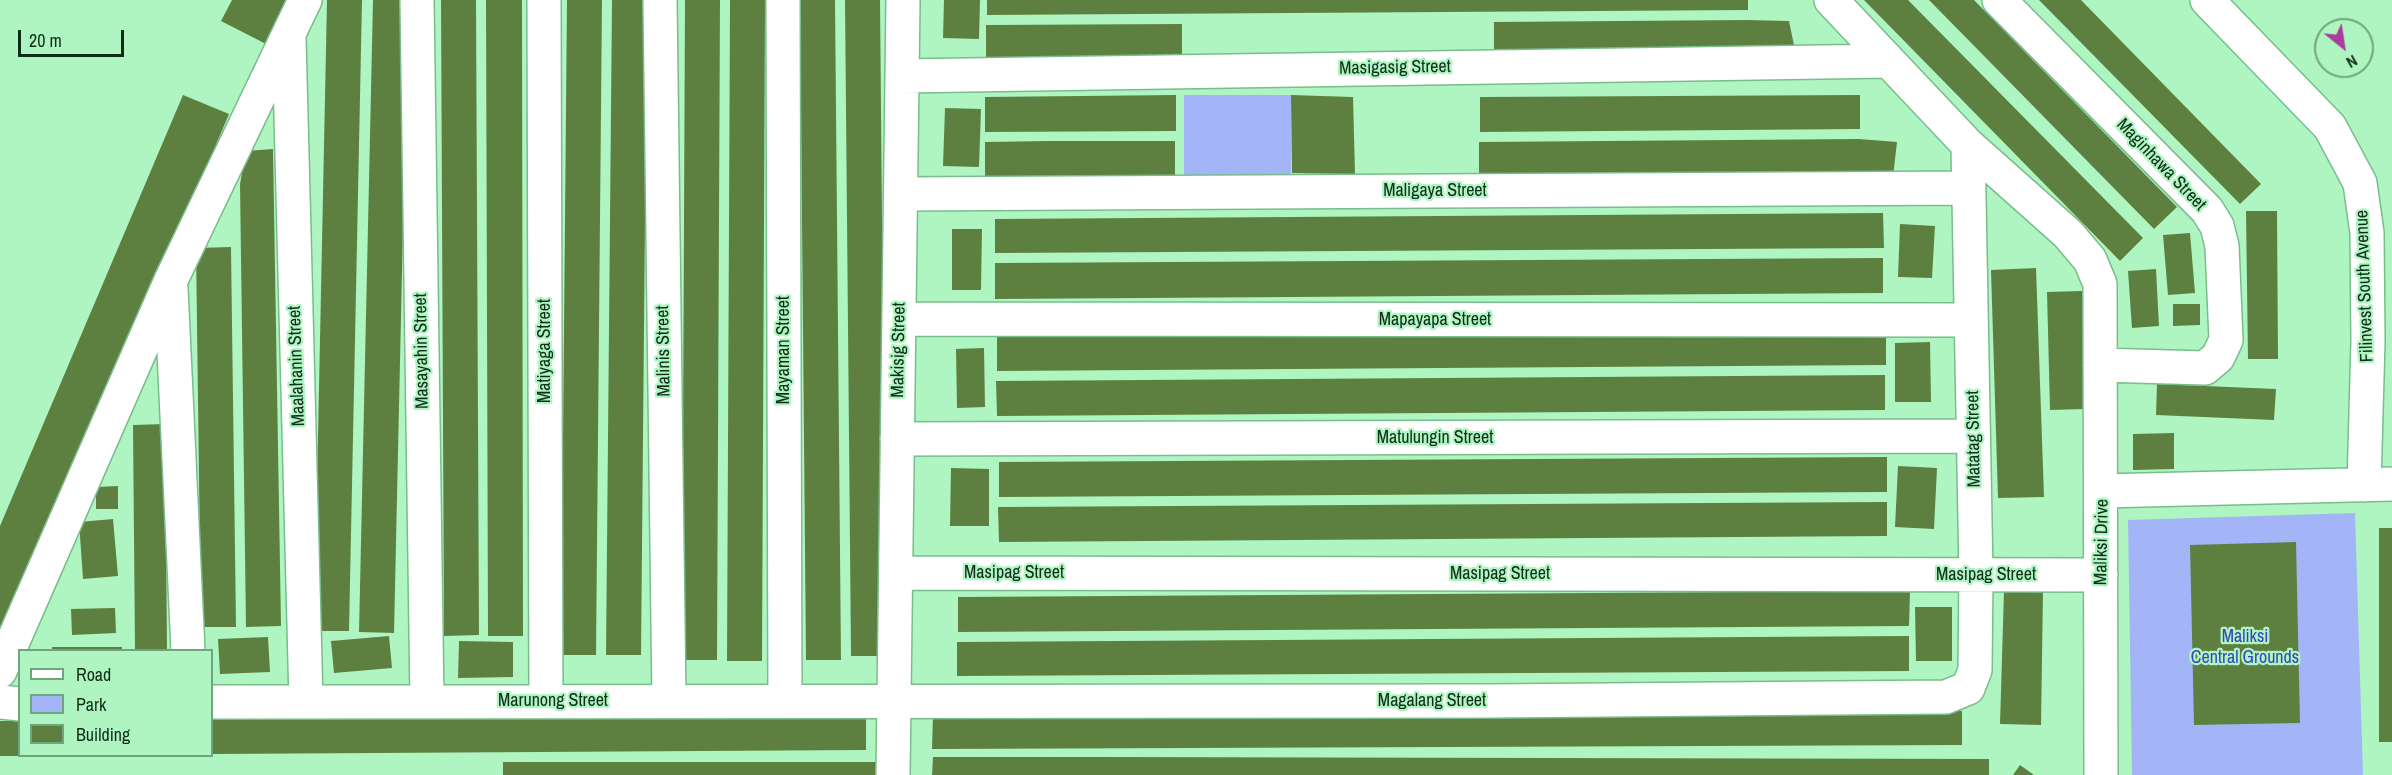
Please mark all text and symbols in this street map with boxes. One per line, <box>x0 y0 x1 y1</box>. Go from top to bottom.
scale bar <box>21 18 128 56</box>
north arrow <box>2314 18 2374 78</box>
text: 20 m <box>29 28 62 53</box>
text: N <box>2342 50 2362 74</box>
street label: Masigasig Street <box>1339 56 1451 80</box>
street label: Maginhawa Street <box>2112 114 2210 216</box>
street label: Maligaya Street <box>1383 180 1487 202</box>
street label: Filinvest South Avenue <box>2352 209 2378 363</box>
street label: Masayahin Street <box>410 293 434 409</box>
street label: Mayaman Street <box>773 296 795 404</box>
street label: Matiyaga Street <box>534 299 556 403</box>
street label: Makisig Street <box>887 302 911 398</box>
street label: Maalahanin Street <box>284 305 310 427</box>
street label: Malinis Street <box>652 305 676 397</box>
street label: Mapayapa Street <box>1379 309 1491 331</box>
street label: Matatag Street <box>1962 390 1986 488</box>
street label: Matulungin Street <box>1377 427 1493 449</box>
street label: Maliksi Drive <box>2090 499 2114 585</box>
street label: Masipag Street <box>964 562 1064 584</box>
street label: Masipag Street <box>1450 563 1550 585</box>
street label: Masipag Street <box>1936 564 2036 586</box>
park label: Maliksi Central Grounds <box>2191 626 2299 668</box>
legend <box>18 649 213 757</box>
text: Road <box>76 662 111 687</box>
street label: Marunong Street <box>498 690 608 712</box>
street label: Magalang Street <box>1378 690 1486 712</box>
text: Park <box>76 692 106 717</box>
text: Building <box>76 722 130 747</box>

